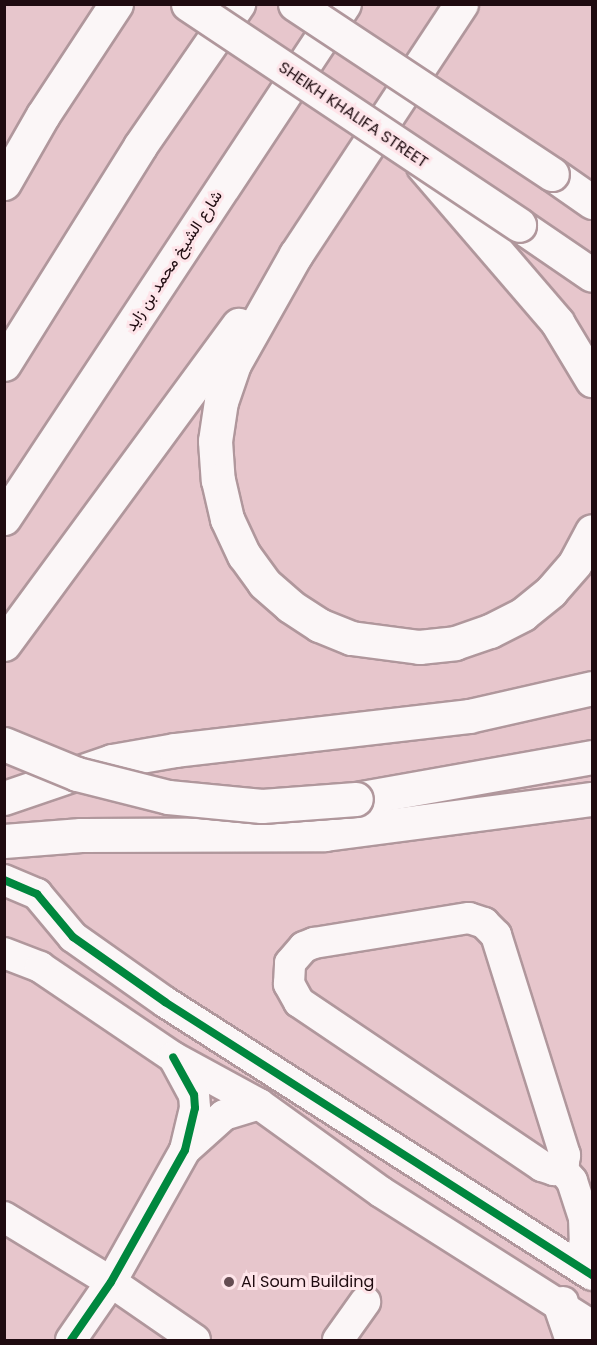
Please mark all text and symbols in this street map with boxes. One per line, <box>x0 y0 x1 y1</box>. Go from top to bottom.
street label: SHEIKH KHALIFA STREET <box>275 58 431 172</box>
street label: شارع الشيخ محمد بن زايد <box>121 187 227 335</box>
place label: Al Soum Building <box>241 1272 374 1292</box>
marker: Al Soum Building <box>222 1275 236 1289</box>

